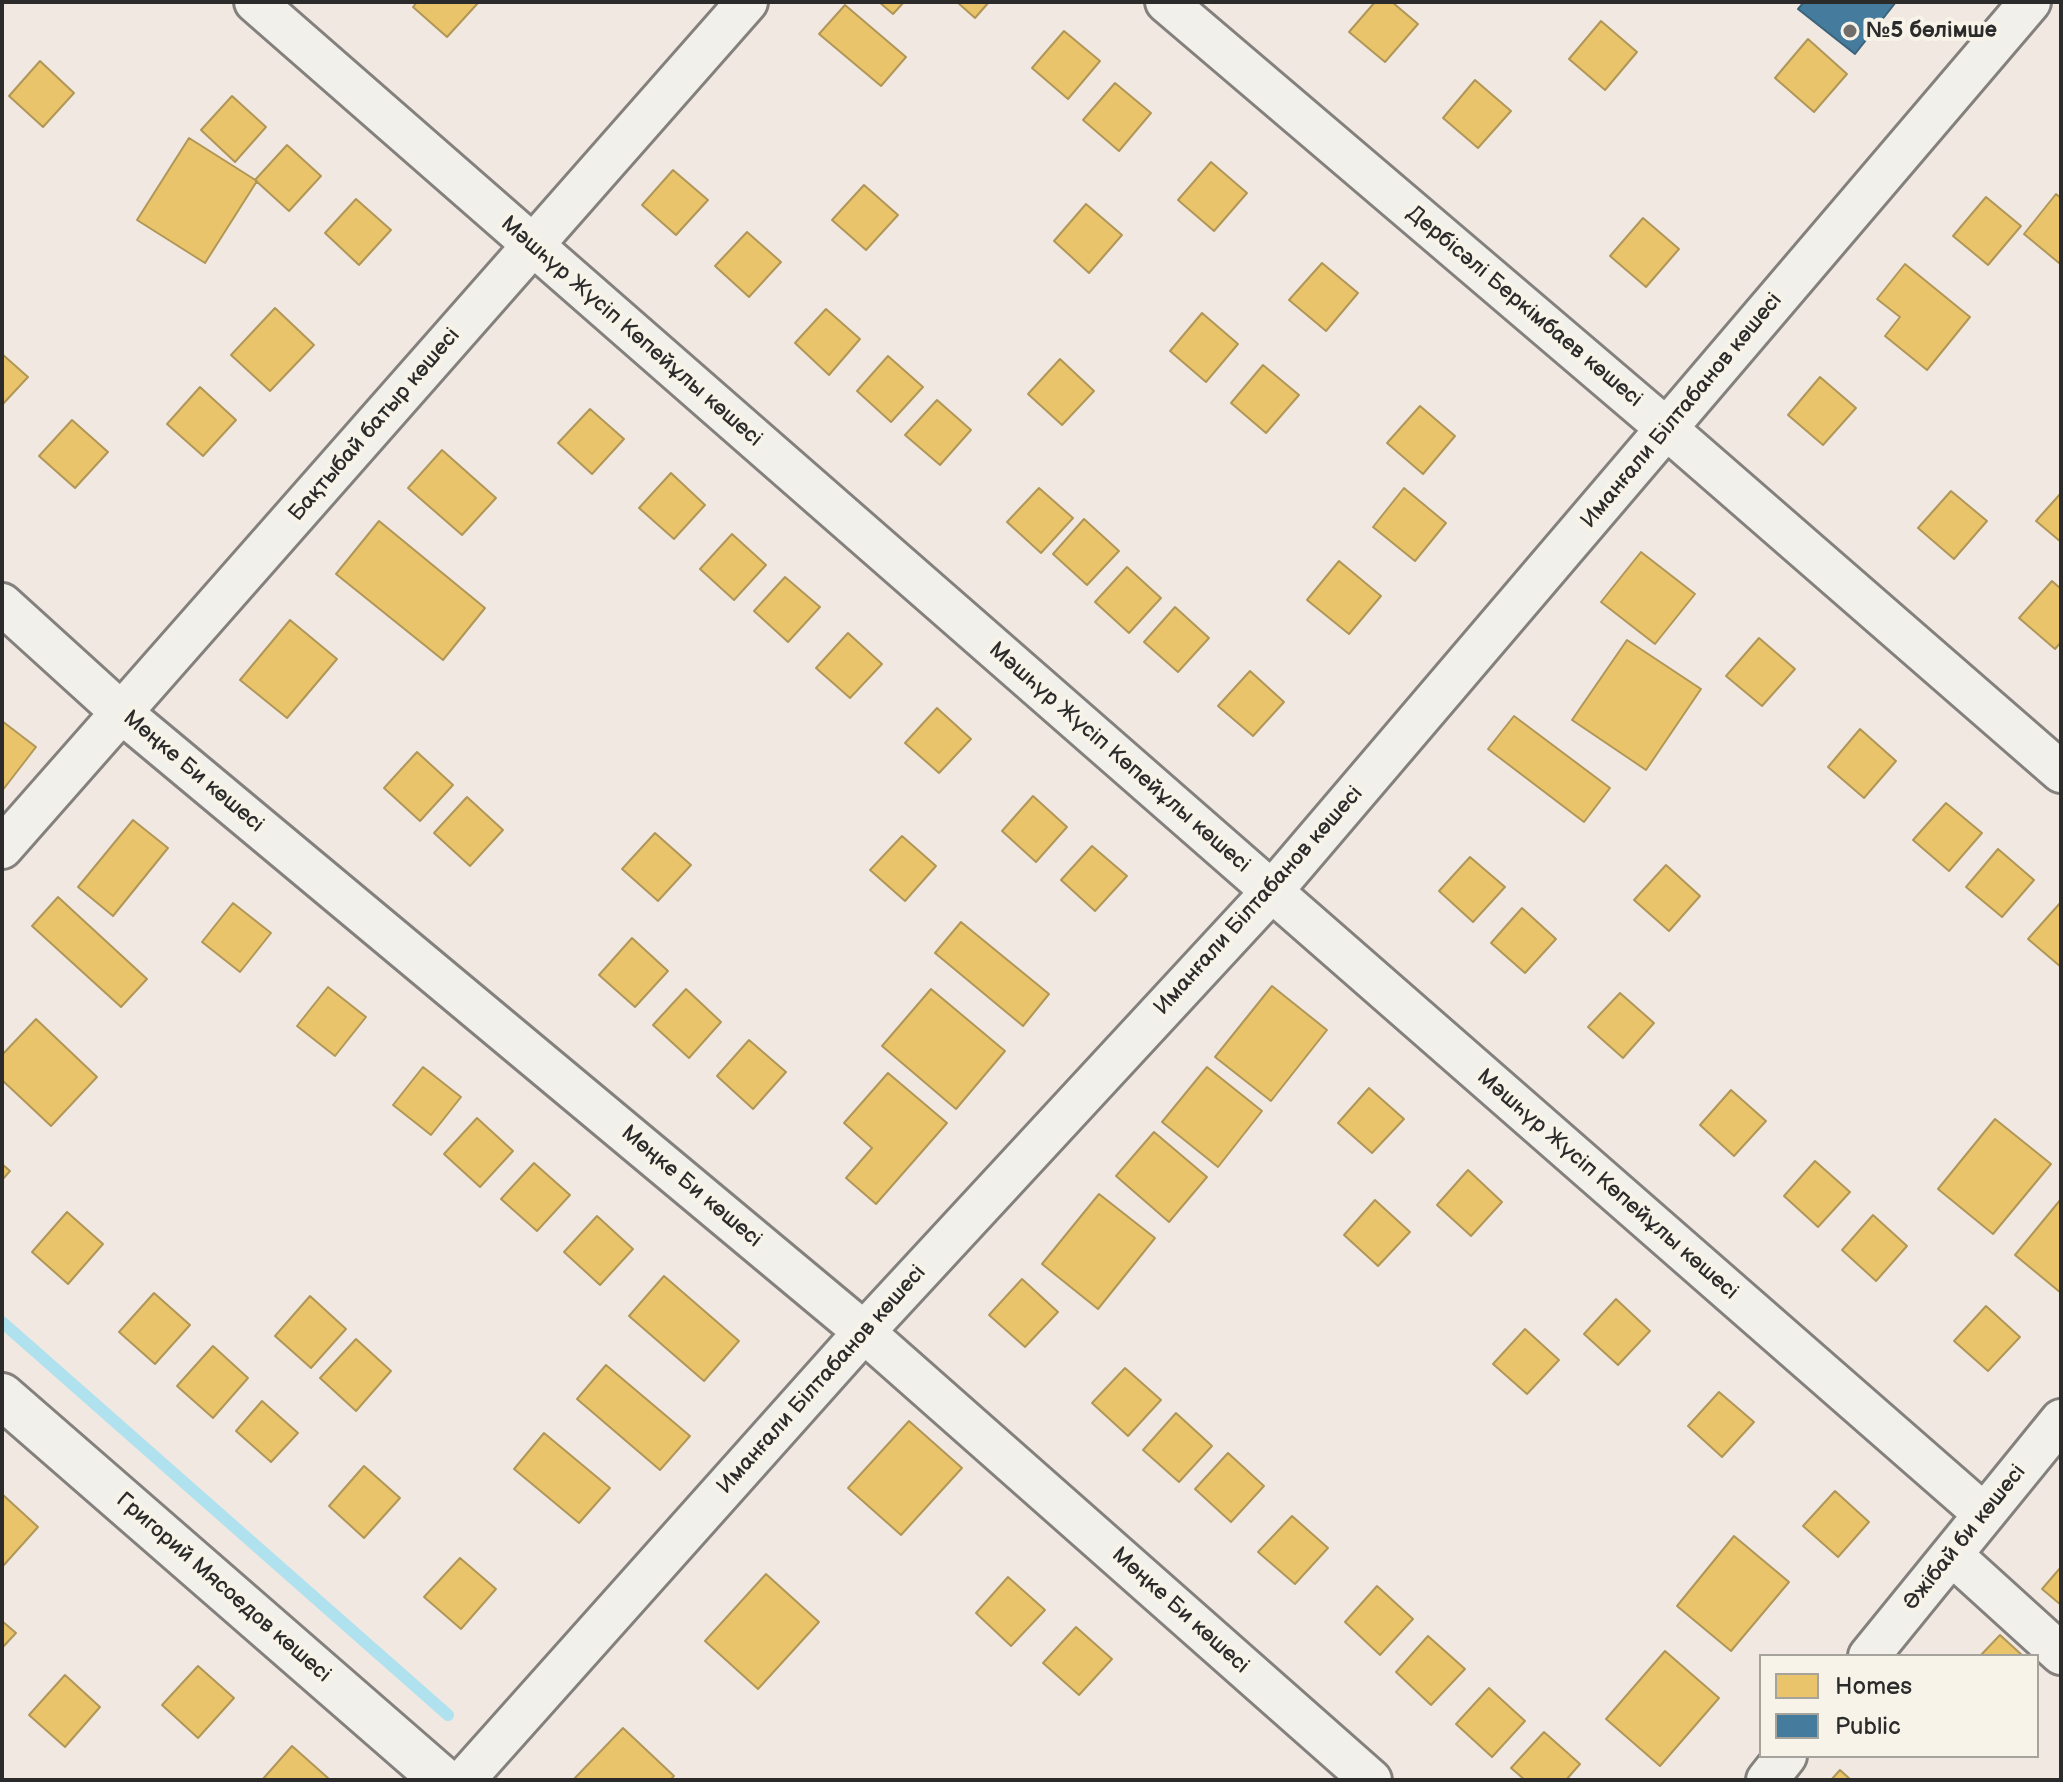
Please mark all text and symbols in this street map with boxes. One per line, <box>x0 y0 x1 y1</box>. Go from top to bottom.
place label: №5 бөлімше <box>1866 18 1997 44</box>
marker: №5 бөлімше <box>1841 22 1859 40</box>
street label: Дербісәлі Беркімбаев көшесі <box>1401 201 1647 413</box>
street label: Мәшһүр Жүсіп Көпейұлы көшесі <box>495 211 767 453</box>
street label: Иманғали Білтабанов көшесі <box>1576 288 1788 534</box>
street label: Бақтыбай батыр көшесі <box>284 323 466 527</box>
street label: Мәшһүр Жүсіп Көпейұлы көшесі <box>983 637 1255 879</box>
street label: Мөңке Би көшесі <box>117 705 269 839</box>
street label: Иманғали Білтабанов көшесі <box>1149 781 1369 1021</box>
street label: Мәшһүр Жүсіп Көпейұлы көшесі <box>1471 1064 1743 1306</box>
street label: Мөңке Би көшесі <box>615 1120 767 1254</box>
street label: Иманғали Білтабанов көшесі <box>712 1260 932 1500</box>
street label: Әжібай би көшесі <box>1898 1460 2032 1616</box>
street label: Григорий Мясоедов көшесі <box>110 1488 336 1688</box>
street label: Мөңке Би көшесі <box>1106 1542 1254 1680</box>
legend <box>1759 1654 2039 1758</box>
text: Homes <box>1835 1672 1912 1701</box>
text: Public <box>1835 1712 1901 1741</box>

